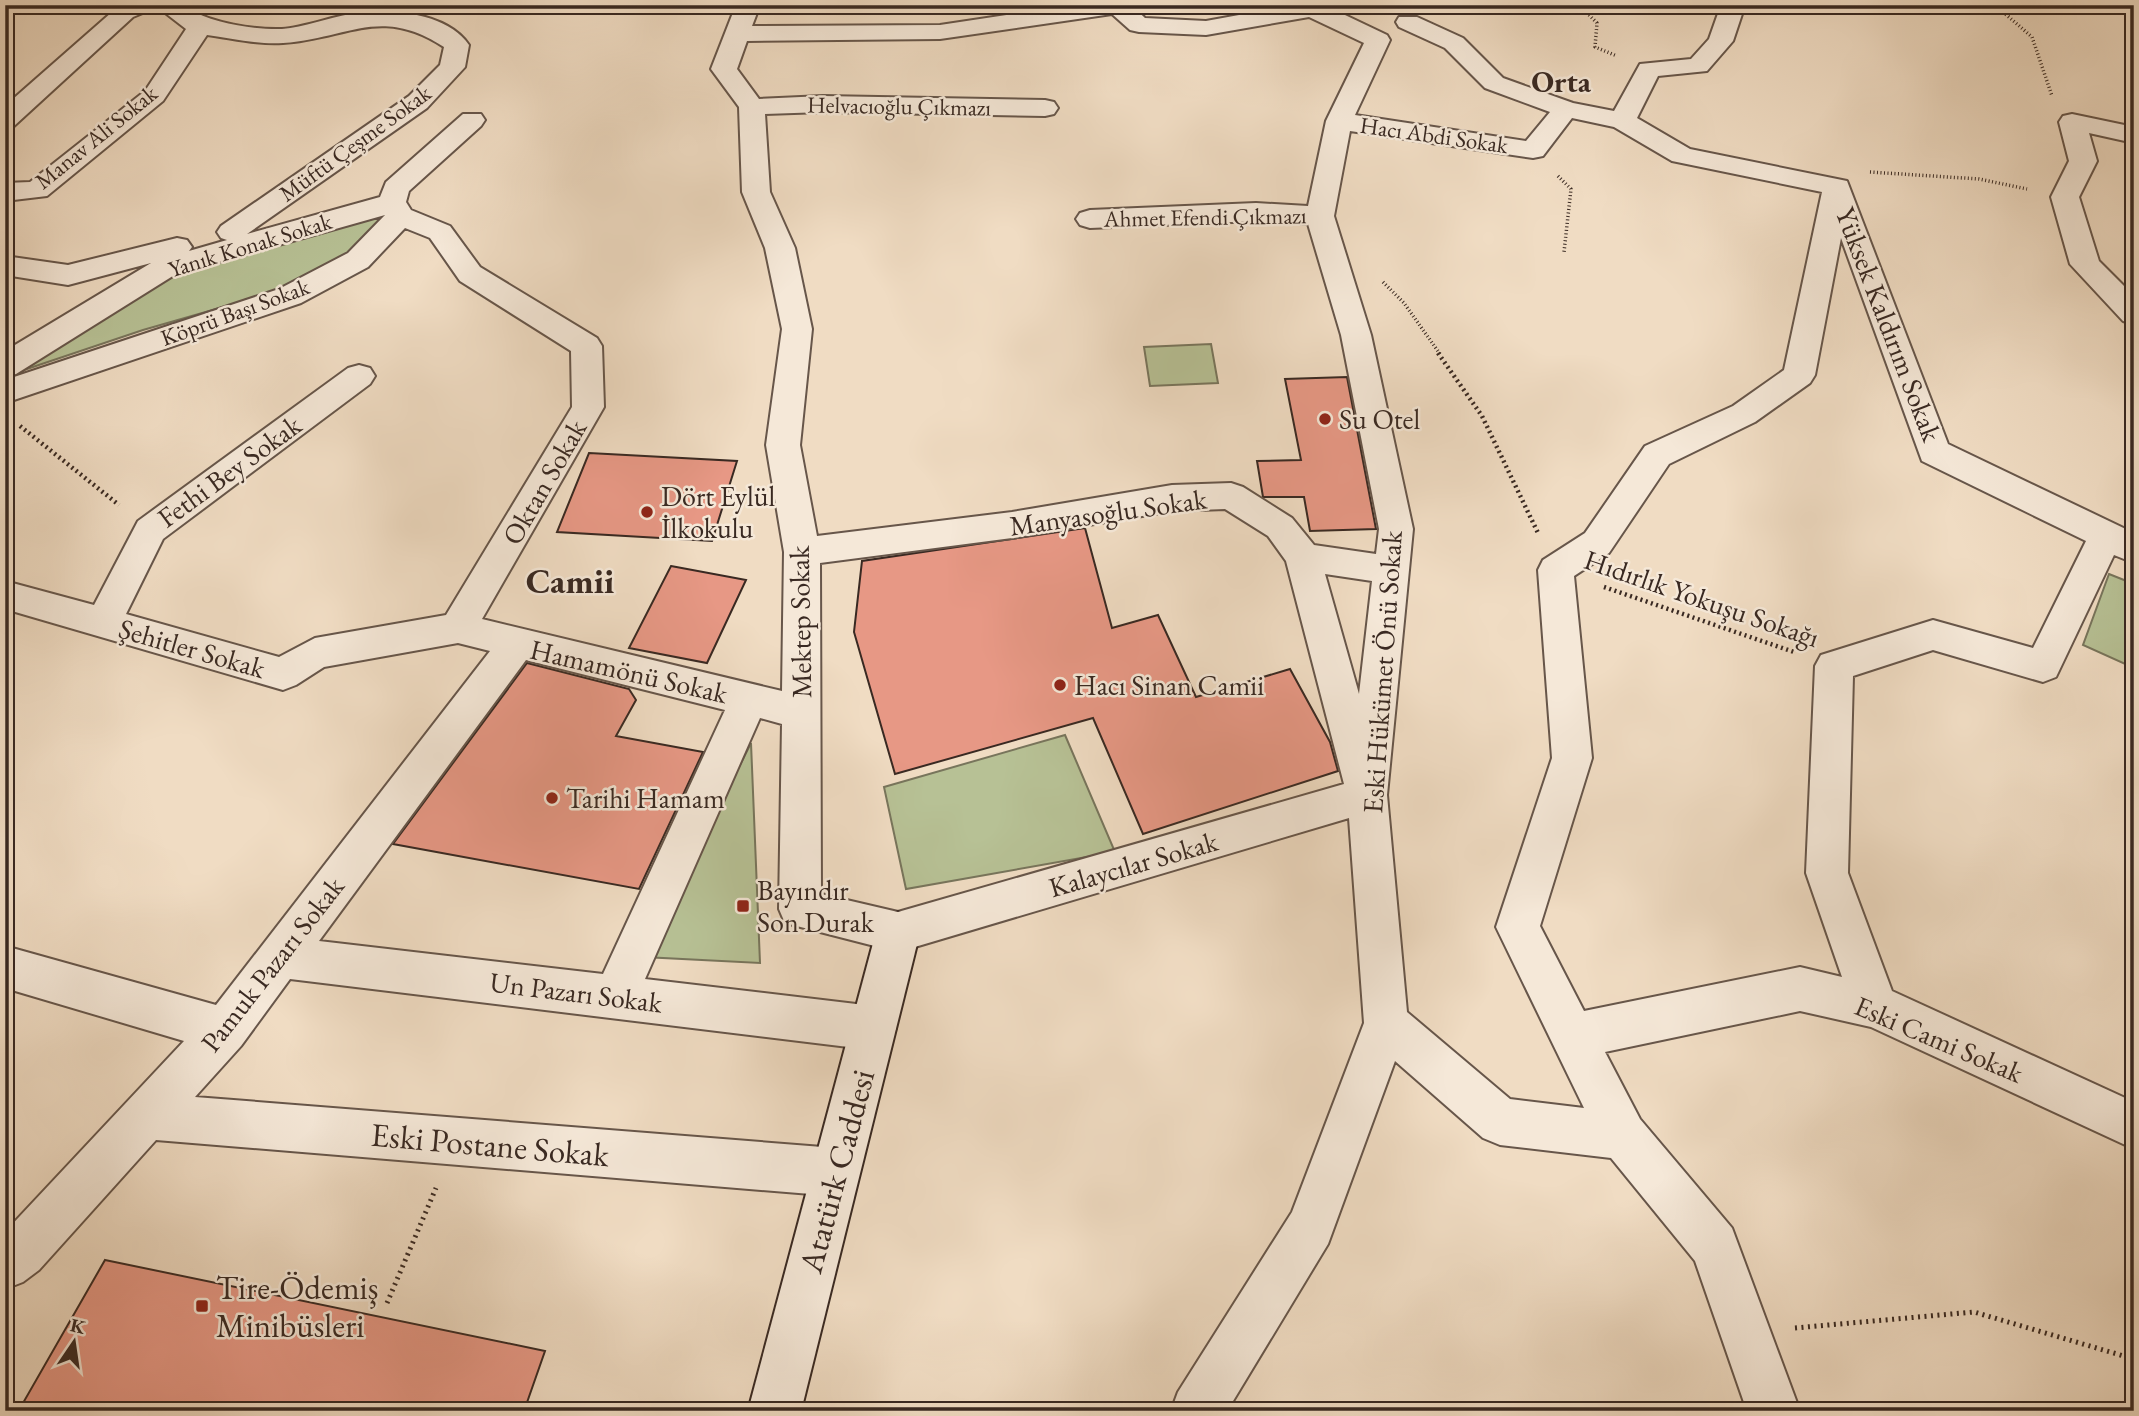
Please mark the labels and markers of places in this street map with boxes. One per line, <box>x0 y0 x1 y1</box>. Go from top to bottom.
place label: Su Otel <box>1339 401 1420 437</box>
marker: Su Otel <box>1317 411 1333 427</box>
place label: Dört Eylül İlkokulu <box>661 478 775 546</box>
marker: Dört Eylül İlkokulu <box>639 504 655 520</box>
place label: Hacı Sinan Camii <box>1074 667 1264 703</box>
marker: Hacı Sinan Camii <box>1052 677 1068 693</box>
place label: Tarihi Hamam <box>566 780 725 816</box>
marker: Tarihi Hamam <box>544 790 560 806</box>
place label: Bayındır Son Durak <box>757 872 875 940</box>
marker: Bayındır Son Durak <box>735 898 751 914</box>
place label: Tire-Ödemiş Minibüsleri <box>216 1266 378 1347</box>
marker: Tire-Ödemiş Minibüsleri <box>194 1298 210 1314</box>

